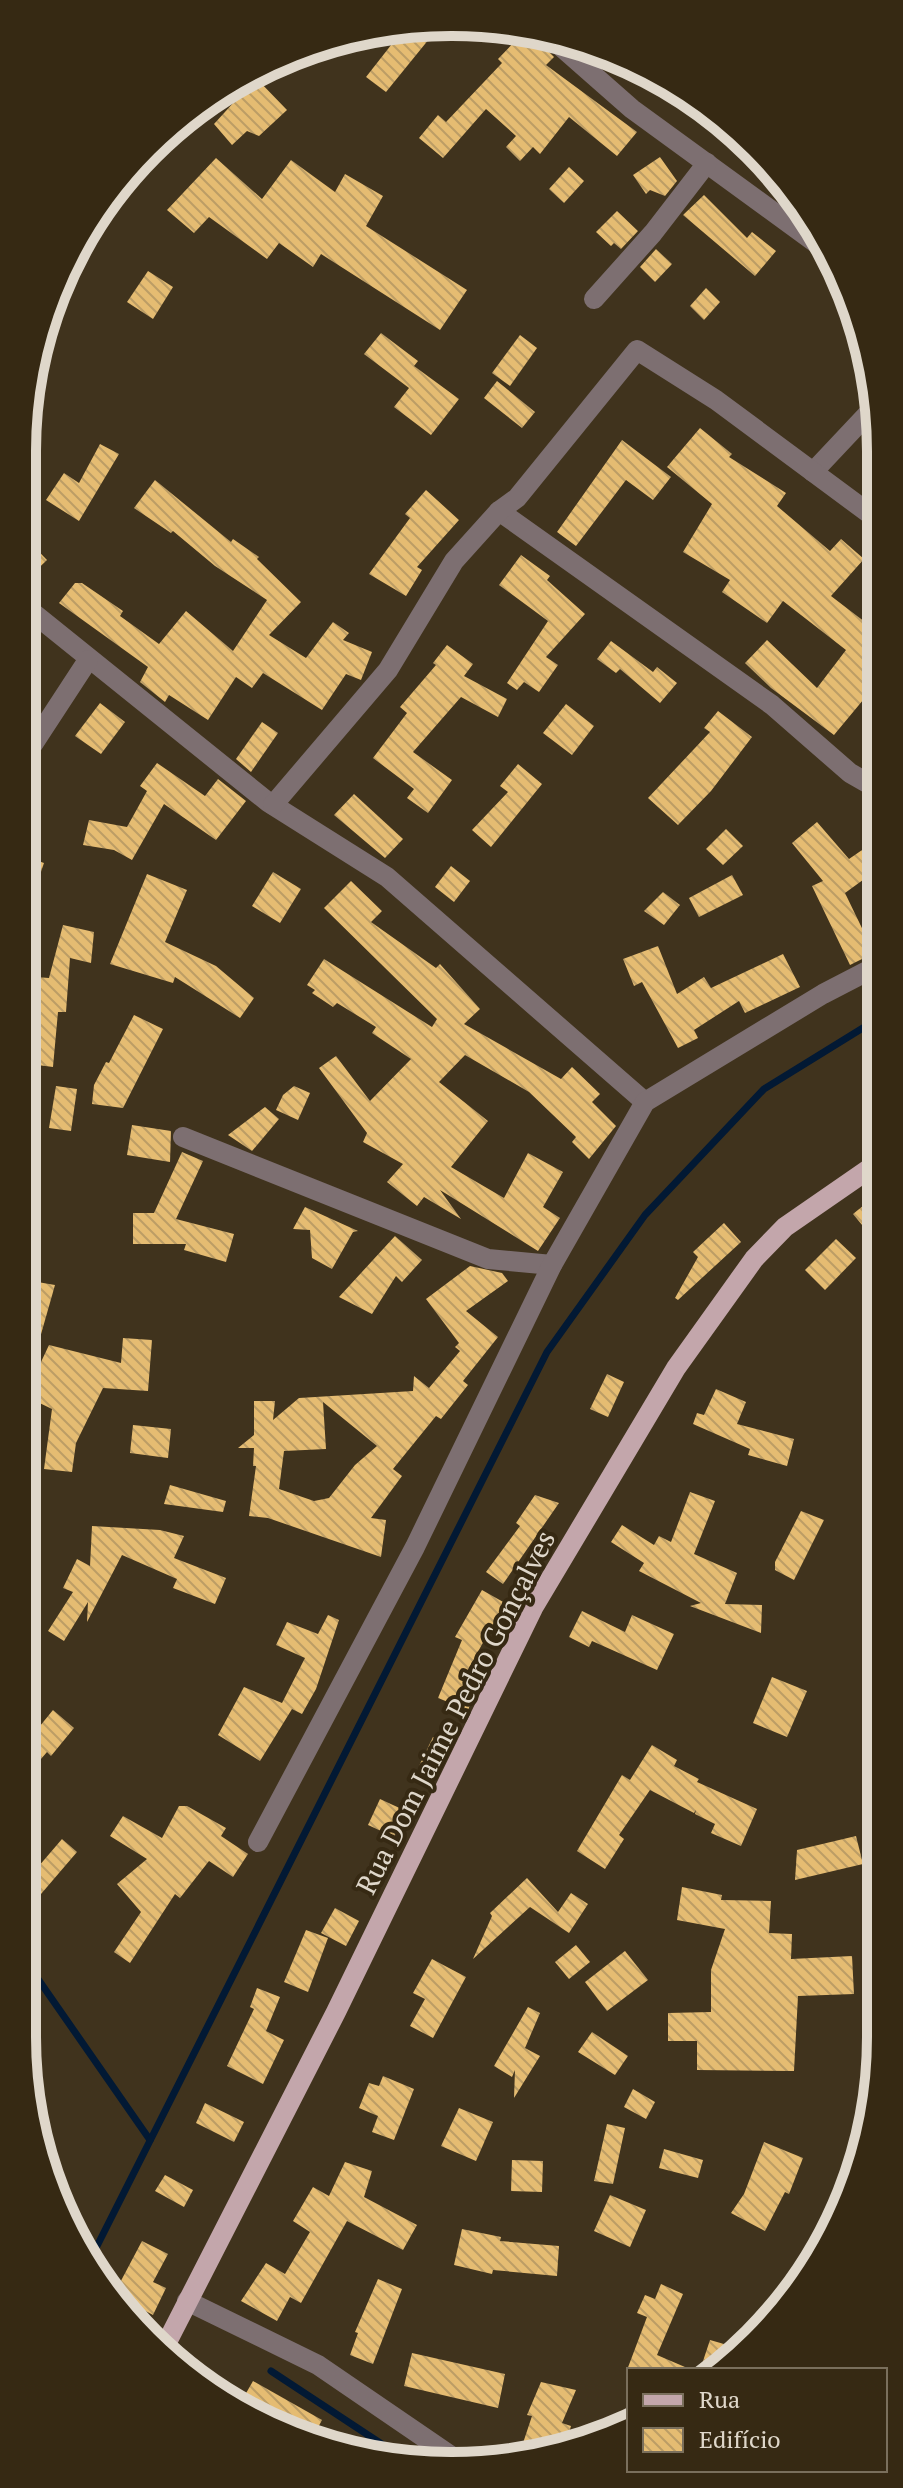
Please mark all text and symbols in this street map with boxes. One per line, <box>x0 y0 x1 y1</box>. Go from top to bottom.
street label: Rua Dom Jaime Pedro Gonçalves <box>347 1524 563 1900</box>
legend <box>627 2368 887 2472</box>
text: Rua <box>699 2383 740 2415</box>
text: Edifício <box>699 2423 781 2455</box>

